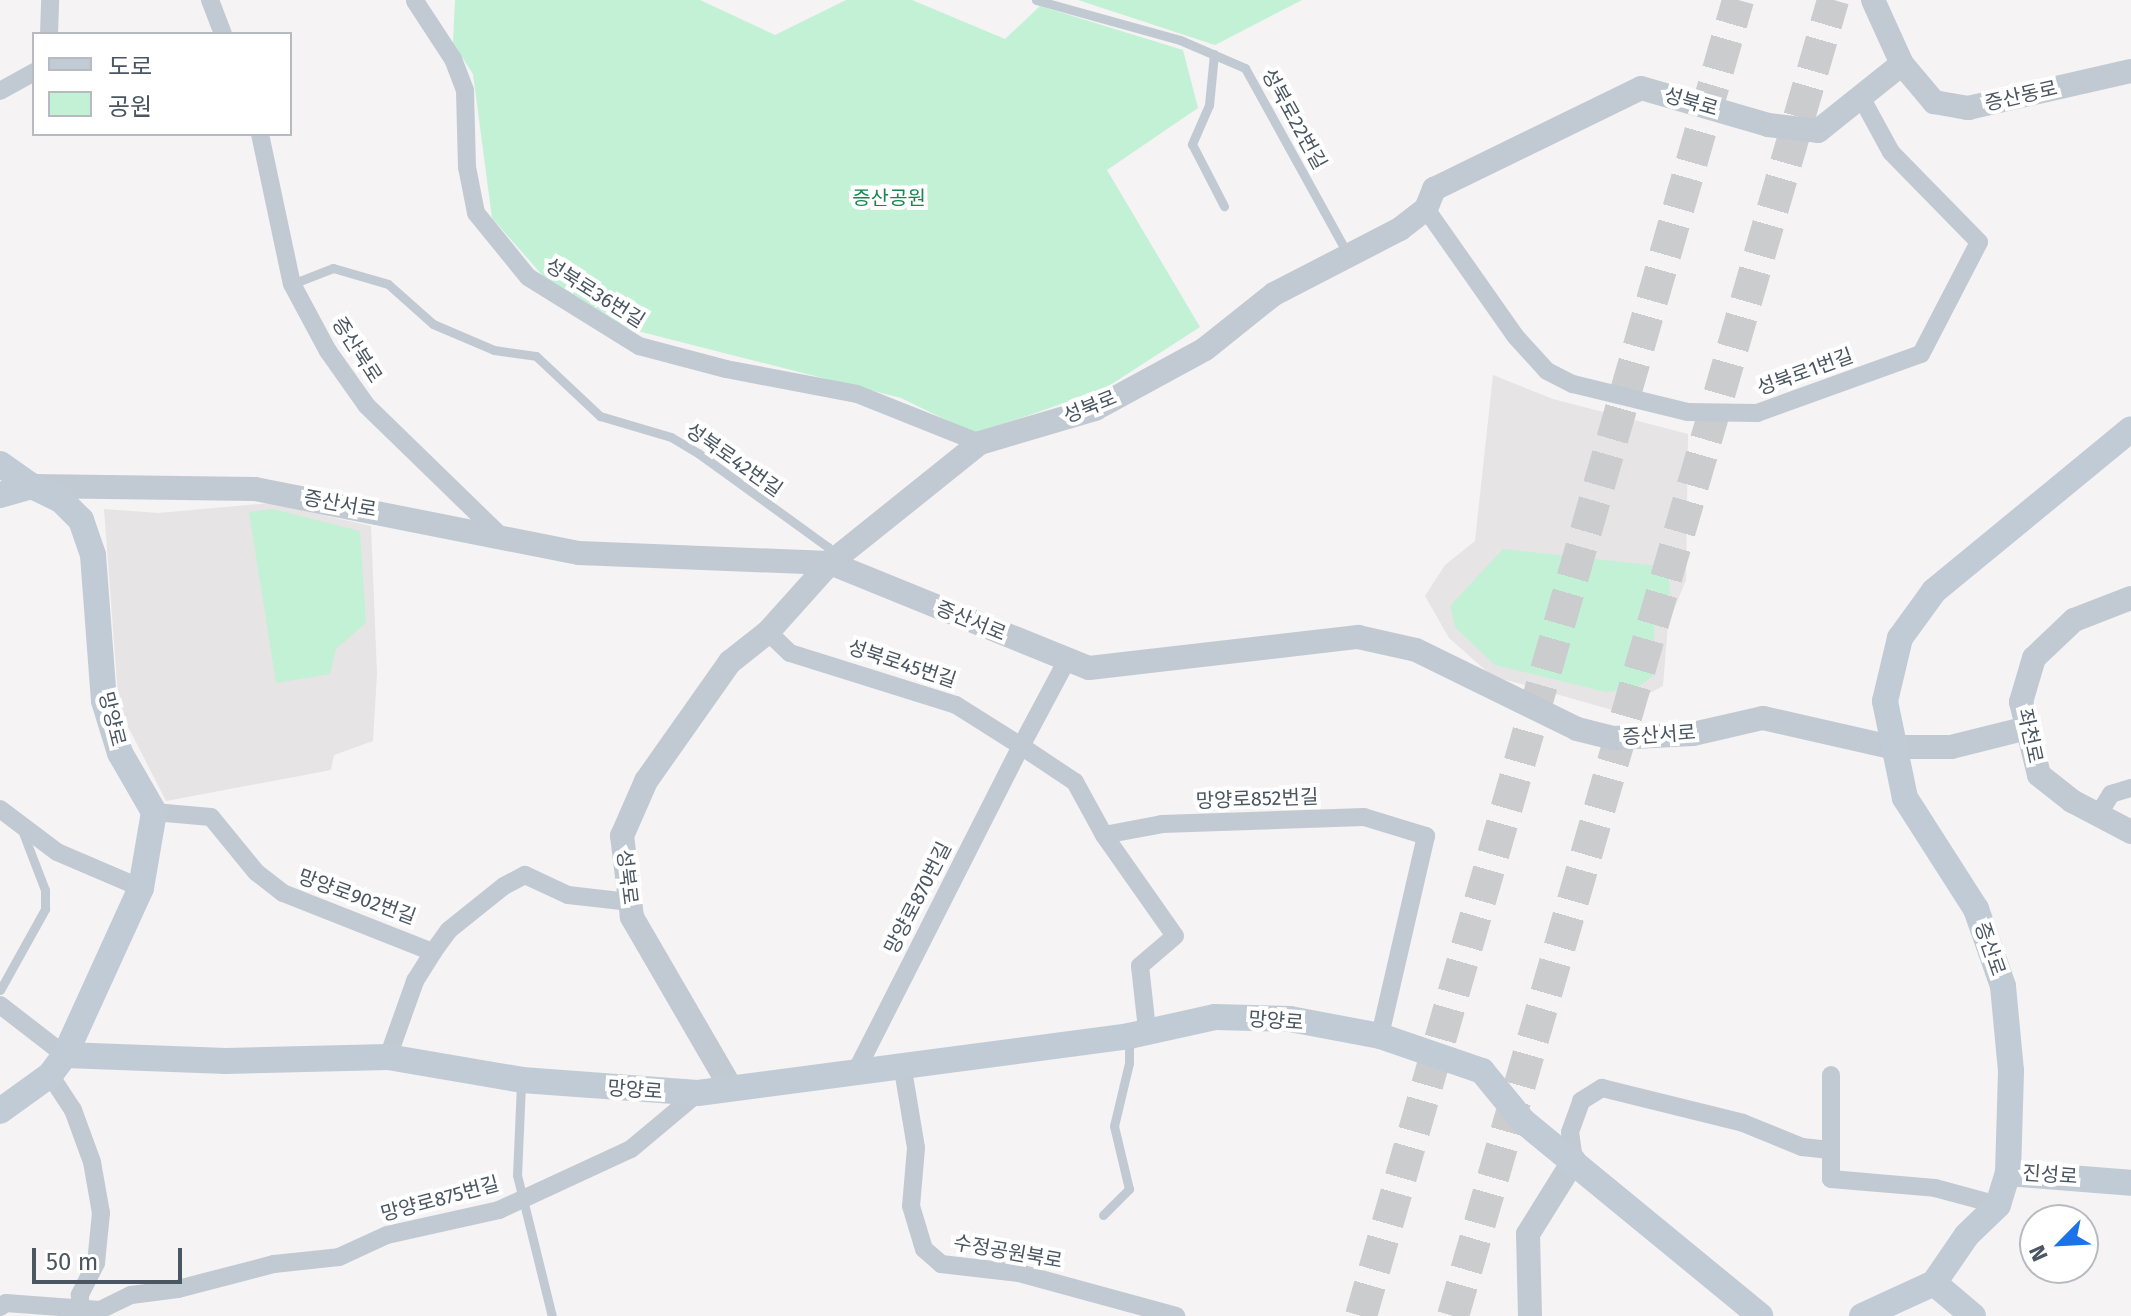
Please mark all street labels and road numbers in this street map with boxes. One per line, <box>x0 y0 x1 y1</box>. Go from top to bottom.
street label: 성북로22번길 <box>1256 64 1332 174</box>
street label: 증산동로 <box>1982 76 2060 116</box>
street label: 성북로 <box>1661 83 1721 121</box>
street label: 성북로36번길 <box>541 253 649 333</box>
street label: 증산북로 <box>327 313 387 387</box>
street label: 성북로1번길 <box>1754 344 1856 400</box>
street label: 성북로 <box>1060 386 1120 428</box>
street label: 성북로42번길 <box>681 418 787 502</box>
street label: 증산서로 <box>302 486 378 522</box>
street label: 증산서로 <box>932 596 1010 646</box>
street label: 성북로45번길 <box>845 635 959 693</box>
street label: 망양로 <box>94 689 130 749</box>
street label: 좌천로 <box>2013 707 2047 765</box>
street label: 증산서로 <box>1621 720 1697 750</box>
street label: 망양로852번길 <box>1195 785 1319 813</box>
street label: 망양로870번길 <box>879 838 957 958</box>
street label: 성북로 <box>612 848 642 906</box>
street label: 망양로902번길 <box>295 865 419 929</box>
street label: 증산로 <box>1970 919 2010 979</box>
street label: 망양로 <box>1248 1007 1304 1035</box>
street label: 망양로 <box>607 1076 663 1104</box>
street label: 진성로 <box>2022 1161 2078 1189</box>
street label: 망양로875번길 <box>378 1172 502 1226</box>
street label: 수정공원북로 <box>952 1231 1064 1273</box>

